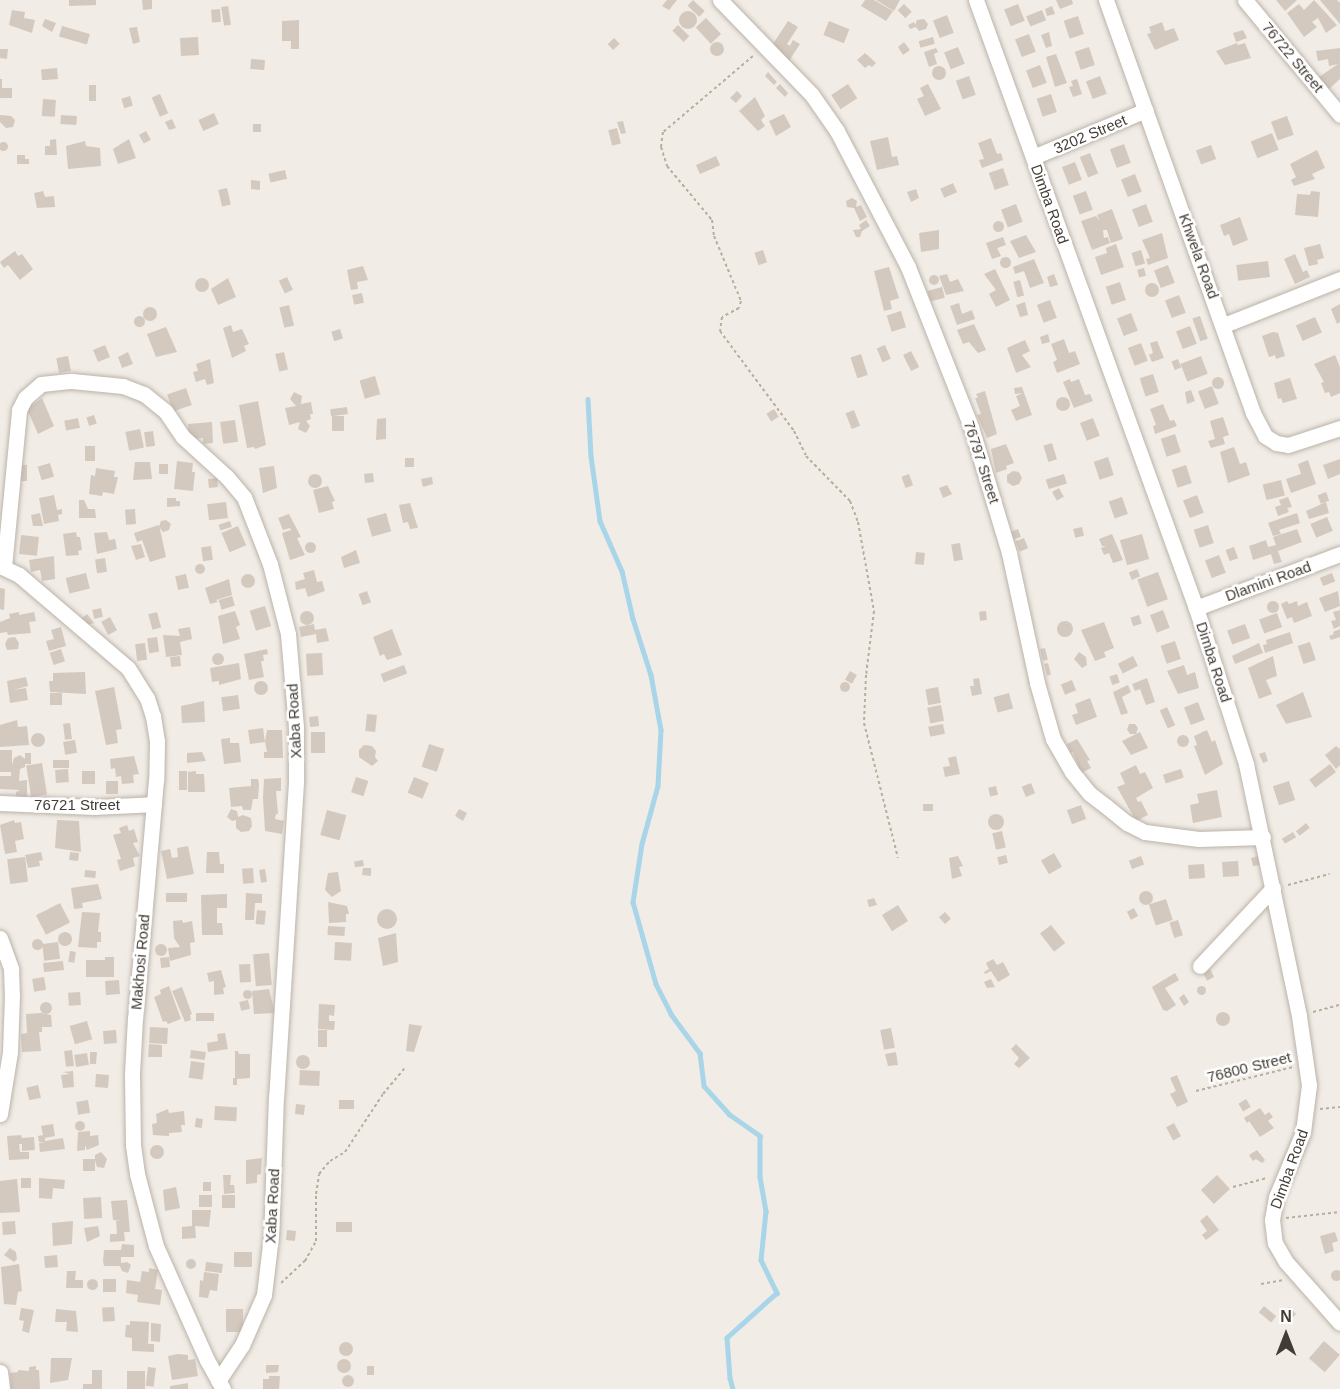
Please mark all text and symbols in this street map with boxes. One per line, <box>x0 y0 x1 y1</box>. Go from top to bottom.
street label: 76722 Street <box>1258 18 1328 96</box>
street label: 3202 Street <box>1051 111 1129 157</box>
street label: Dimba Road <box>1027 162 1073 246</box>
street label: Khwela Road <box>1175 211 1223 301</box>
street label: 76797 Street <box>960 418 1004 506</box>
street label: Dlamini Road <box>1223 557 1313 605</box>
street label: Dimba Road <box>1193 620 1235 704</box>
street label: Xaba Road <box>283 683 305 759</box>
street label: 76721 Street <box>34 796 120 814</box>
street label: Makhosi Road <box>127 913 153 1011</box>
street label: 76800 Street <box>1205 1048 1293 1086</box>
street label: Dimba Road <box>1266 1127 1312 1211</box>
street label: Xaba Road <box>261 1168 283 1244</box>
north arrow <box>1256 1305 1316 1365</box>
text: N <box>1280 1308 1292 1325</box>

